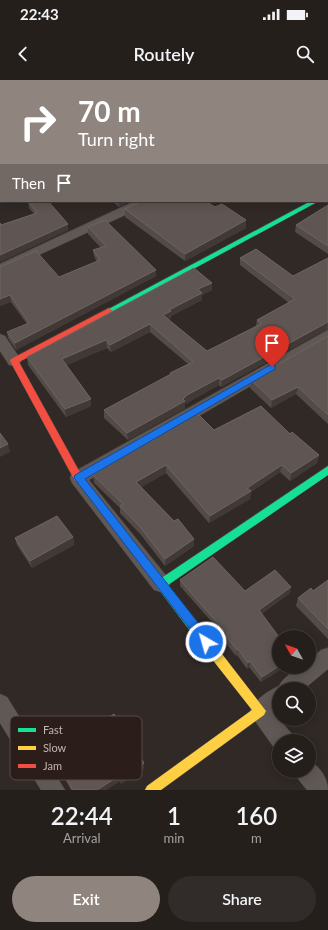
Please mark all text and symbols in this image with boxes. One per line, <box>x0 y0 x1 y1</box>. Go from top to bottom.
text: 22:43 <box>20 5 59 23</box>
icon: back <box>12 43 34 65</box>
text: Routely <box>133 43 195 65</box>
icon: search <box>294 43 316 65</box>
text: 70 m <box>78 94 141 128</box>
icon: right <box>12 96 64 148</box>
text: Turn right <box>78 128 155 150</box>
icon: arrive <box>53 172 75 194</box>
text: Then <box>12 174 45 192</box>
pin <box>255 326 289 367</box>
icon: arrive <box>261 332 283 354</box>
position arrow <box>185 621 227 663</box>
north arrow <box>272 630 316 674</box>
map controls <box>272 630 316 778</box>
button: search <box>272 682 316 726</box>
legend <box>10 716 142 780</box>
text: Fast <box>43 723 63 736</box>
button: layers <box>272 734 316 778</box>
text: Slow <box>43 741 67 754</box>
text: Jam <box>43 759 62 772</box>
text: 22:44 <box>51 801 113 830</box>
text: 1 <box>167 801 181 830</box>
text: 160 <box>235 801 277 830</box>
text: Arrival <box>63 830 100 846</box>
text: min <box>163 830 185 846</box>
text: m <box>251 830 262 846</box>
button: Exit <box>12 876 160 922</box>
button: Share <box>168 876 316 922</box>

